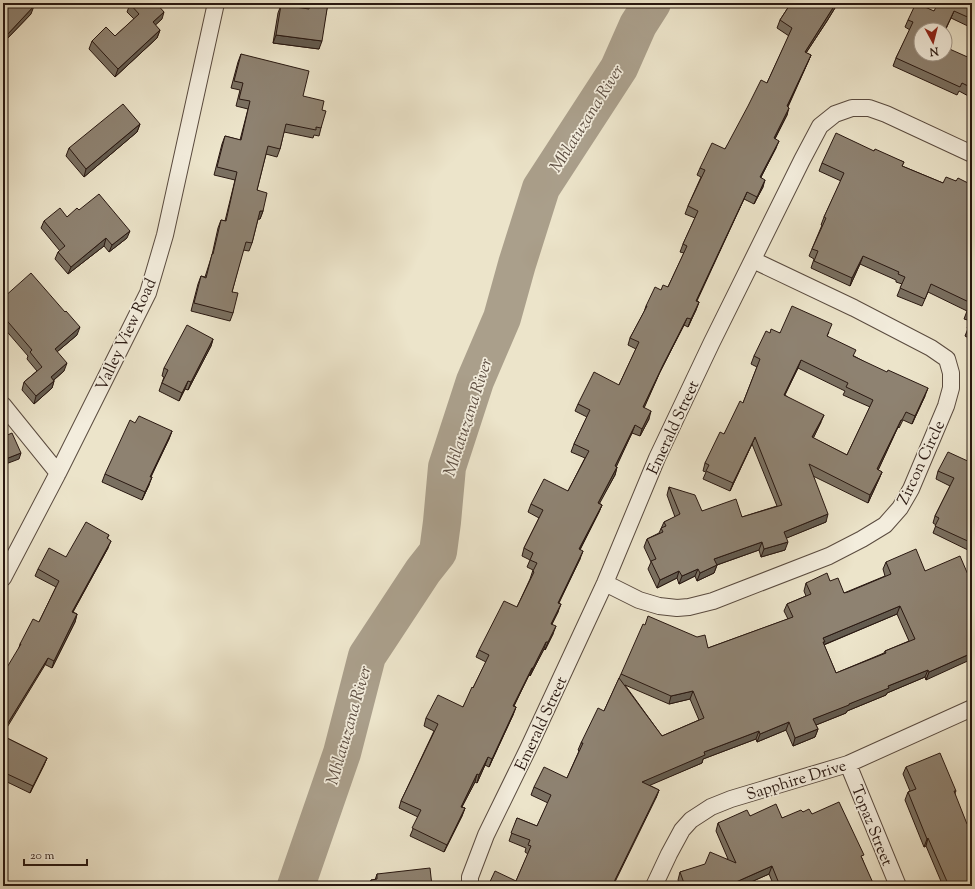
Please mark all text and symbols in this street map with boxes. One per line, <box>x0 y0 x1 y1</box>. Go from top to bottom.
north arrow <box>913 22 953 62</box>
text: N <box>929 42 940 59</box>
water label: Mhlatuzana River <box>545 61 630 177</box>
street label: Valley View Road <box>91 275 163 395</box>
water label: Mhlatuzana River <box>439 355 499 480</box>
street label: Emerald Street <box>642 377 706 479</box>
street label: Zircon Circle <box>893 417 952 509</box>
water label: Mhlatuzana River <box>321 663 378 788</box>
street label: Emerald Street <box>510 673 574 775</box>
street label: Sapphire Drive <box>744 755 850 808</box>
street label: Topaz Street <box>844 782 898 870</box>
scale bar <box>24 841 87 867</box>
text: 20 m <box>30 847 55 865</box>

